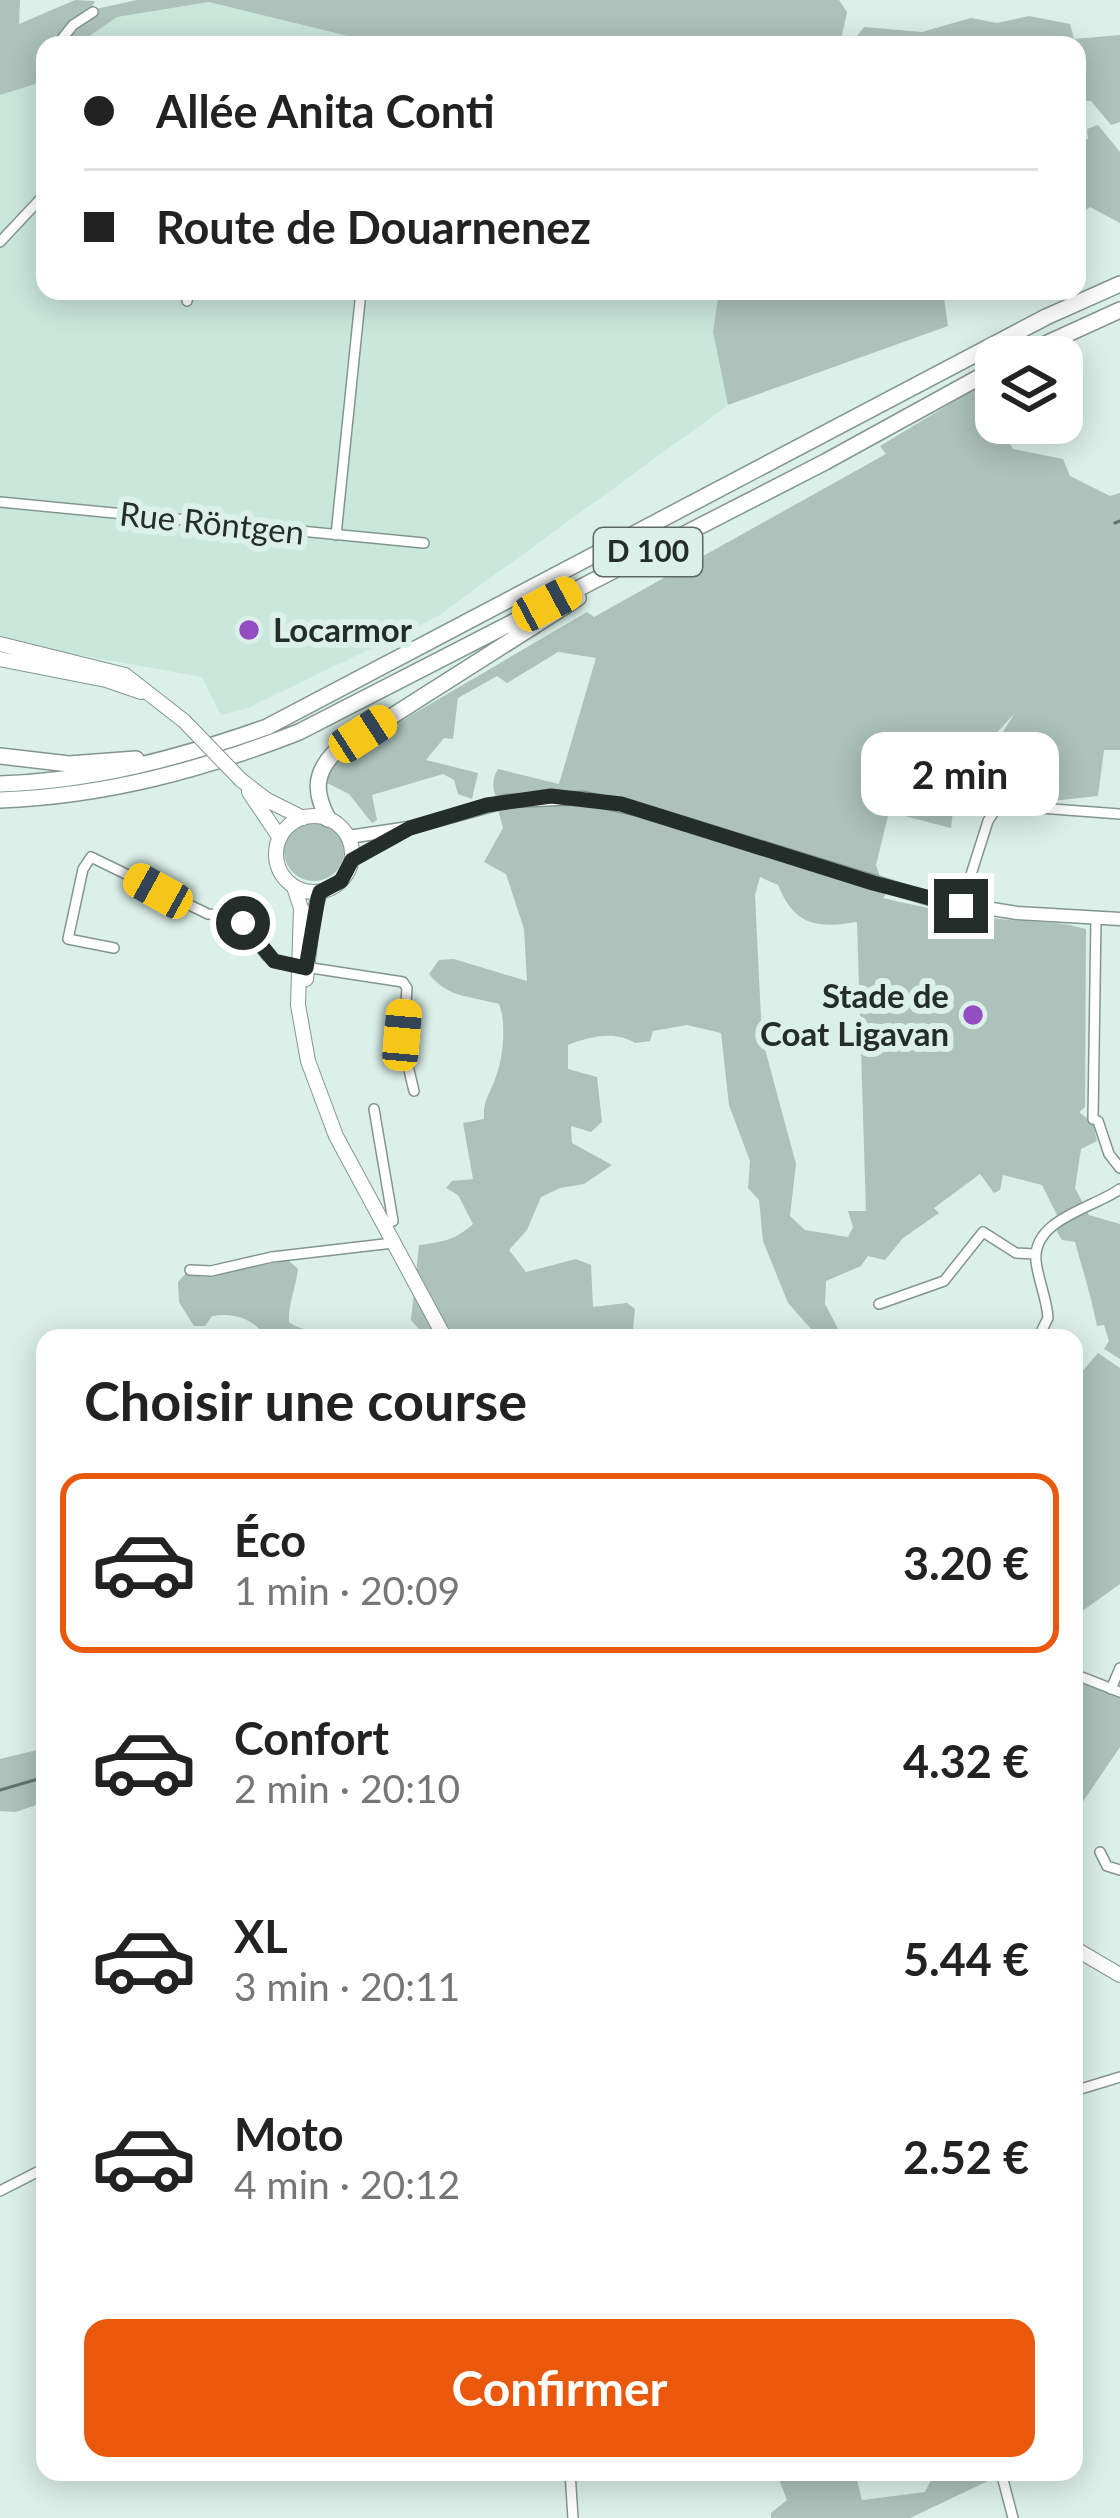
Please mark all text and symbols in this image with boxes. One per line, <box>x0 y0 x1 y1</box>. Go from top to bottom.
text: Allée Anita Conti <box>156 84 495 138</box>
text: Route de Douarnenez <box>156 200 591 254</box>
map controls <box>975 336 1083 444</box>
button: layers <box>975 336 1083 444</box>
street label: Rue Röntgen <box>118 492 306 552</box>
road number: D 100 <box>594 528 702 576</box>
car <box>507 571 587 637</box>
place label: Locarmor <box>273 609 413 649</box>
marker: Locarmor <box>236 617 262 643</box>
car <box>323 699 403 769</box>
callout: 2 min <box>862 732 1060 816</box>
text: 2 min <box>912 751 1008 797</box>
car <box>118 858 198 924</box>
route end <box>934 879 988 933</box>
route start <box>216 896 270 950</box>
place label: Stade de Coat Ligavan <box>760 975 949 1053</box>
car <box>381 998 423 1072</box>
marker: Stade de Coat Ligavan <box>960 1002 986 1028</box>
text: Choisir une course <box>84 1368 527 1433</box>
icon: car <box>90 1509 198 1617</box>
text: Éco <box>234 1513 306 1567</box>
text: 3.20 € <box>903 1536 1029 1590</box>
text: 1 min · 20:09 <box>234 1567 460 1613</box>
icon: car <box>90 1707 198 1815</box>
text: Confort <box>234 1711 389 1765</box>
text: 4.32 € <box>903 1734 1029 1788</box>
text: 2 min · 20:10 <box>234 1765 460 1811</box>
icon: car <box>90 1905 198 2013</box>
text: XL <box>234 1909 288 1963</box>
text: 5.44 € <box>903 1932 1029 1986</box>
text: 3 min · 20:11 <box>234 1963 460 2009</box>
icon: car <box>90 2103 198 2211</box>
text: Moto <box>234 2107 344 2161</box>
text: 2.52 € <box>903 2130 1029 2184</box>
text: 4 min · 20:12 <box>234 2161 460 2207</box>
button: Confirmer <box>84 2319 1035 2457</box>

